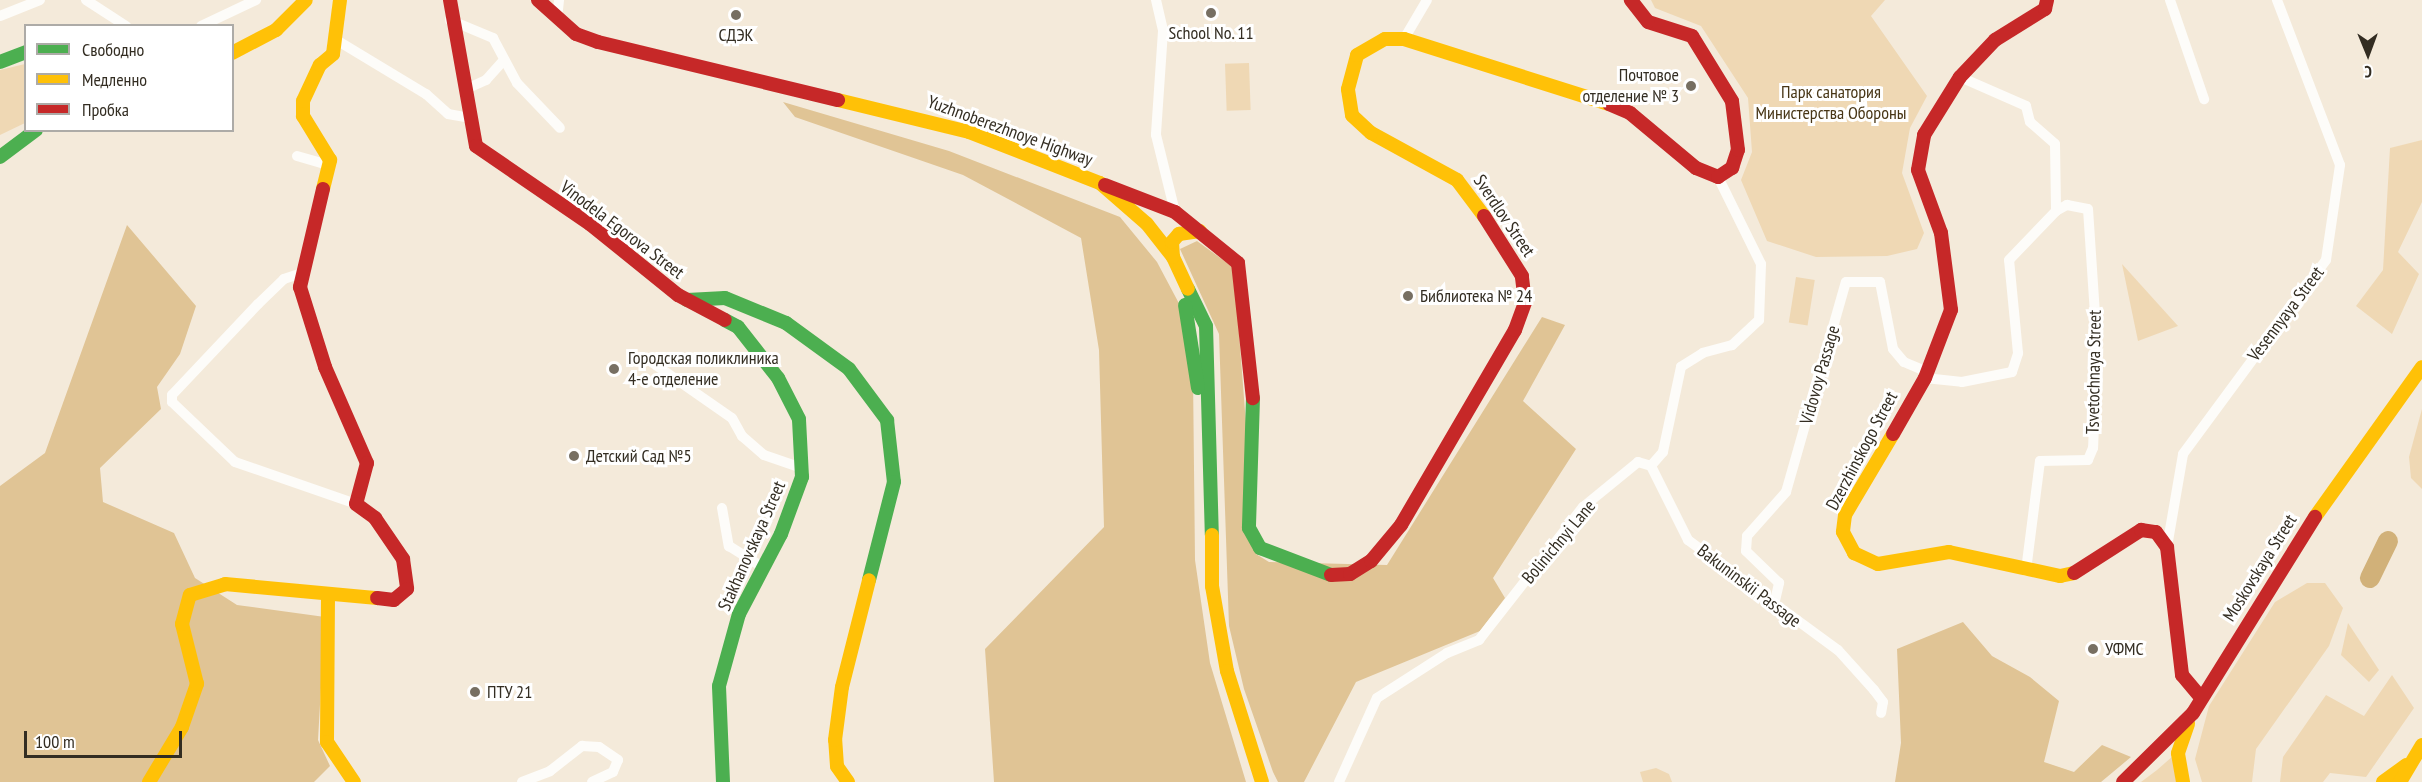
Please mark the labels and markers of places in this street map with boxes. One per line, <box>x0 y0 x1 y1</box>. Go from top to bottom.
marker: School No. 11 <box>1204 6 1218 20</box>
marker: СДЭК <box>729 8 743 22</box>
place label: School No. 11 <box>1168 22 1254 44</box>
place label: СДЭК <box>719 24 753 46</box>
place label: Почтовое отделение № 3 <box>1582 65 1679 107</box>
marker: Почтовое отделение № 3 <box>1684 79 1698 93</box>
place label: Библиотека № 24 <box>1420 285 1532 307</box>
marker: Библиотека № 24 <box>1401 289 1415 303</box>
place label: Городская поликлиника 4-е отделение <box>628 348 779 391</box>
marker: Городская поликлиника 4-е отделение <box>605 360 623 378</box>
place label: Детский Сад №5 <box>586 445 692 467</box>
marker: Детский Сад №5 <box>567 449 581 463</box>
place label: УФМС <box>2105 638 2144 660</box>
marker: УФМС <box>2086 642 2100 656</box>
place label: ПТУ 21 <box>487 681 533 703</box>
marker: ПТУ 21 <box>468 685 482 699</box>

